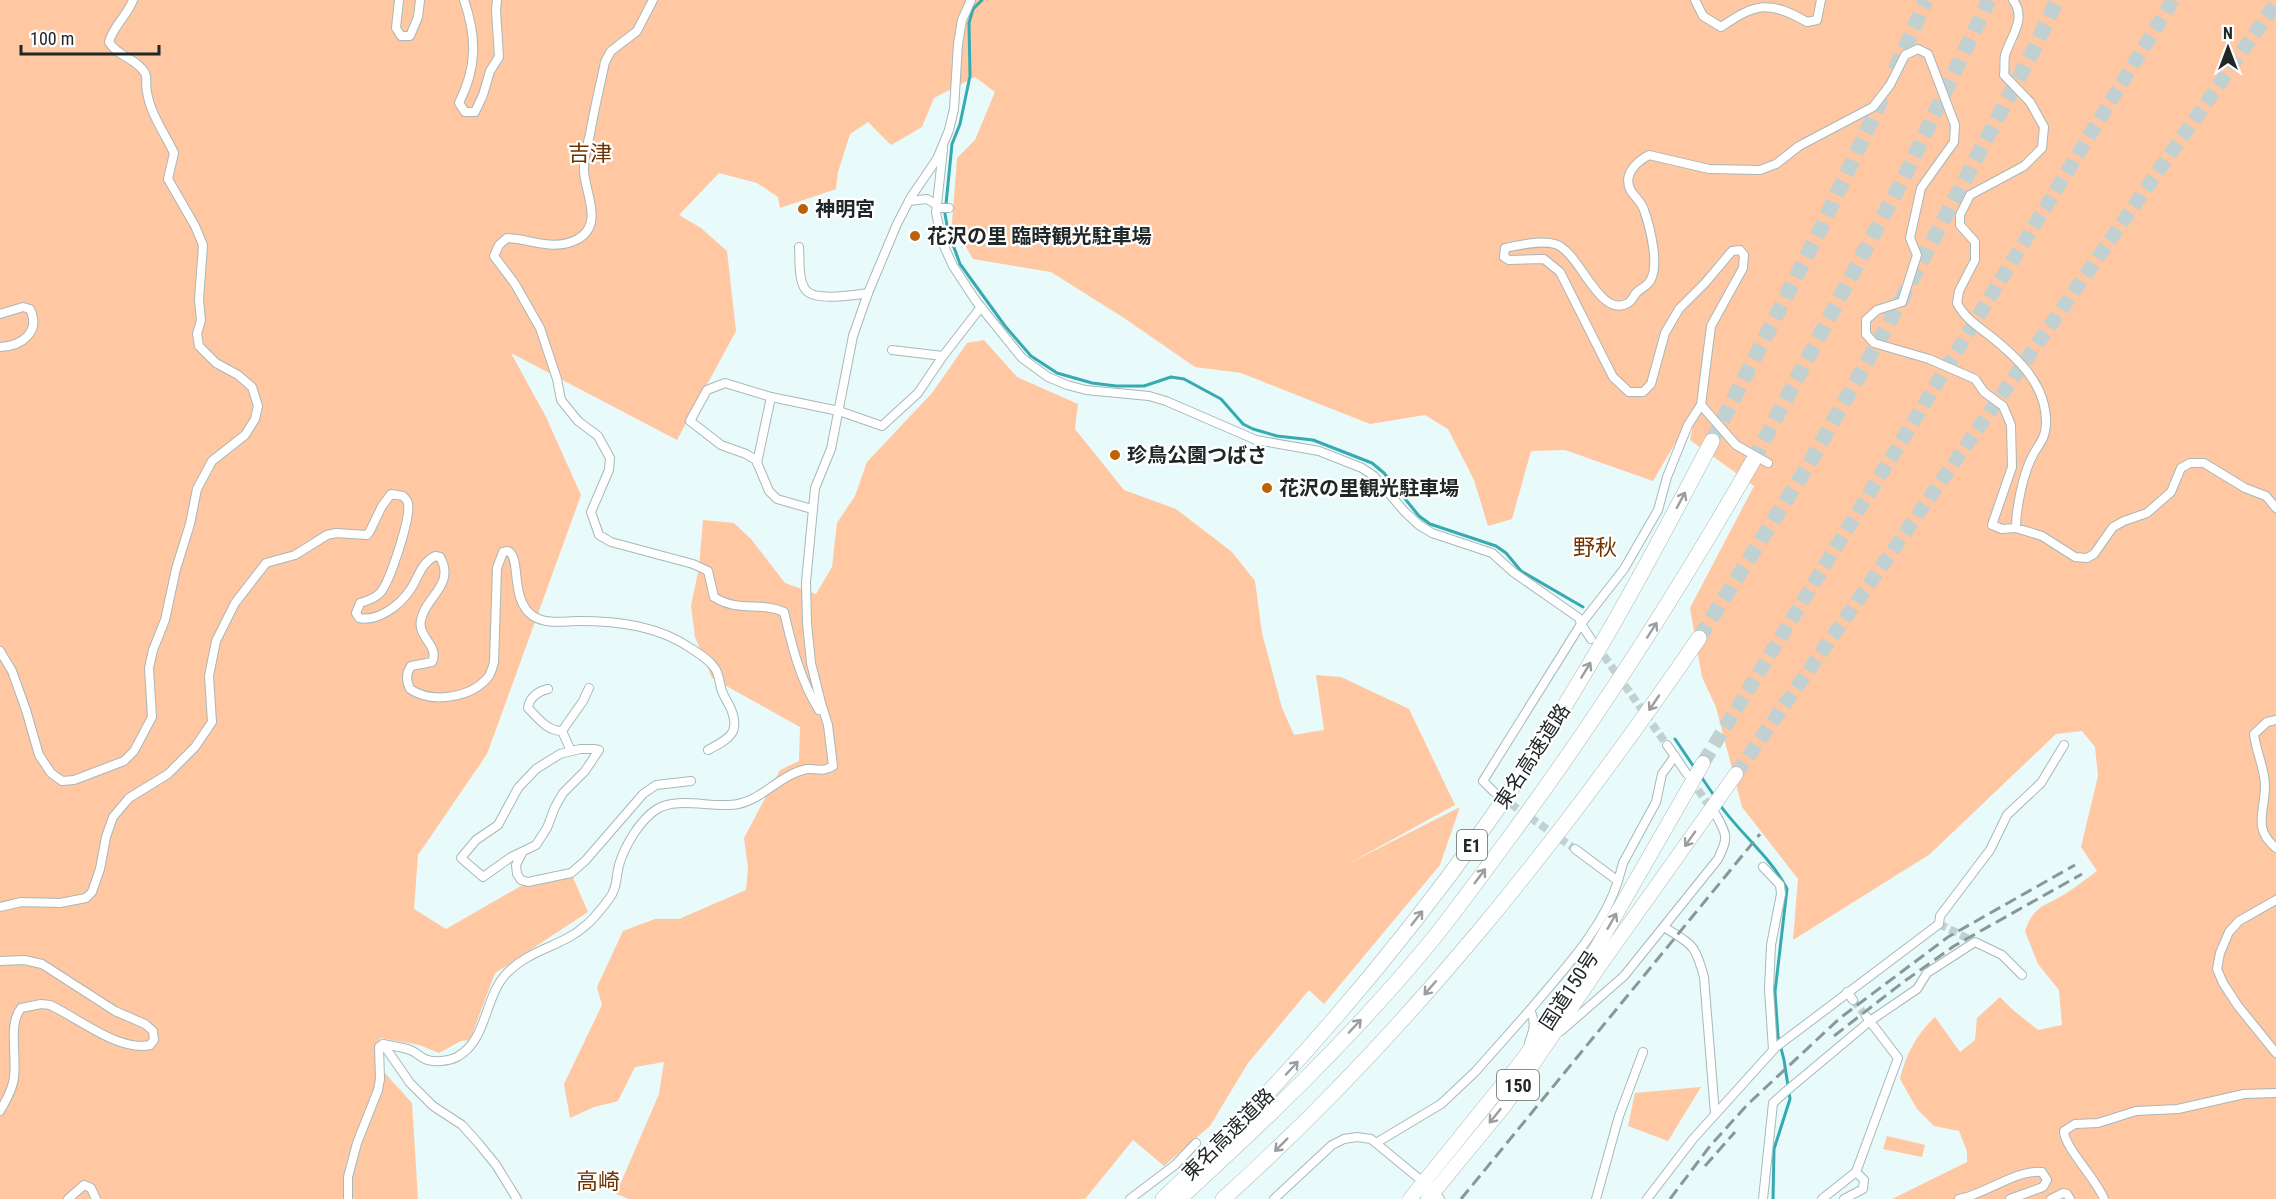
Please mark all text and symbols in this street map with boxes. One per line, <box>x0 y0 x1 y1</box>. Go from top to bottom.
scale bar <box>21 18 159 56</box>
north arrow <box>2198 18 2258 78</box>
text: N <box>2223 24 2233 43</box>
text: 100 m <box>30 28 74 49</box>
district label: 吉津 <box>568 141 612 166</box>
place label: 神明宮 <box>815 197 875 221</box>
marker: 神明宮 <box>796 202 810 216</box>
place label: 花沢の里 臨時観光駐車場 <box>927 224 1152 248</box>
marker: 花沢の里 臨時観光駐車場 <box>908 229 922 243</box>
place label: 珍鳥公園つばさ <box>1127 443 1267 467</box>
marker: 珍鳥公園つばさ <box>1108 448 1122 462</box>
place label: 花沢の里観光駐車場 <box>1279 476 1459 500</box>
marker: 花沢の里観光駐車場 <box>1260 481 1274 495</box>
one-way arrow <box>1676 492 1687 510</box>
district label: 野秋 <box>1573 535 1617 560</box>
one-way arrow <box>1646 622 1658 639</box>
one-way arrow <box>1580 662 1592 679</box>
one-way arrow <box>1648 695 1660 711</box>
street label: 東名高速道路 <box>1489 699 1575 813</box>
road number: E1 <box>1457 830 1487 860</box>
one-way arrow <box>1684 830 1696 846</box>
one-way arrow <box>1474 869 1487 885</box>
one-way arrow <box>1411 910 1424 926</box>
one-way arrow <box>1606 913 1618 930</box>
street label: 国道150号 <box>1535 946 1603 1034</box>
one-way arrow <box>1423 980 1437 995</box>
one-way arrow <box>1348 1019 1362 1034</box>
one-way arrow <box>1285 1061 1299 1076</box>
road number: 150 <box>1497 1070 1539 1100</box>
street label: 東名高速道路 <box>1177 1083 1279 1185</box>
one-way arrow <box>1489 1108 1502 1124</box>
one-way arrow <box>1274 1138 1289 1152</box>
district label: 高崎 <box>576 1169 620 1194</box>

